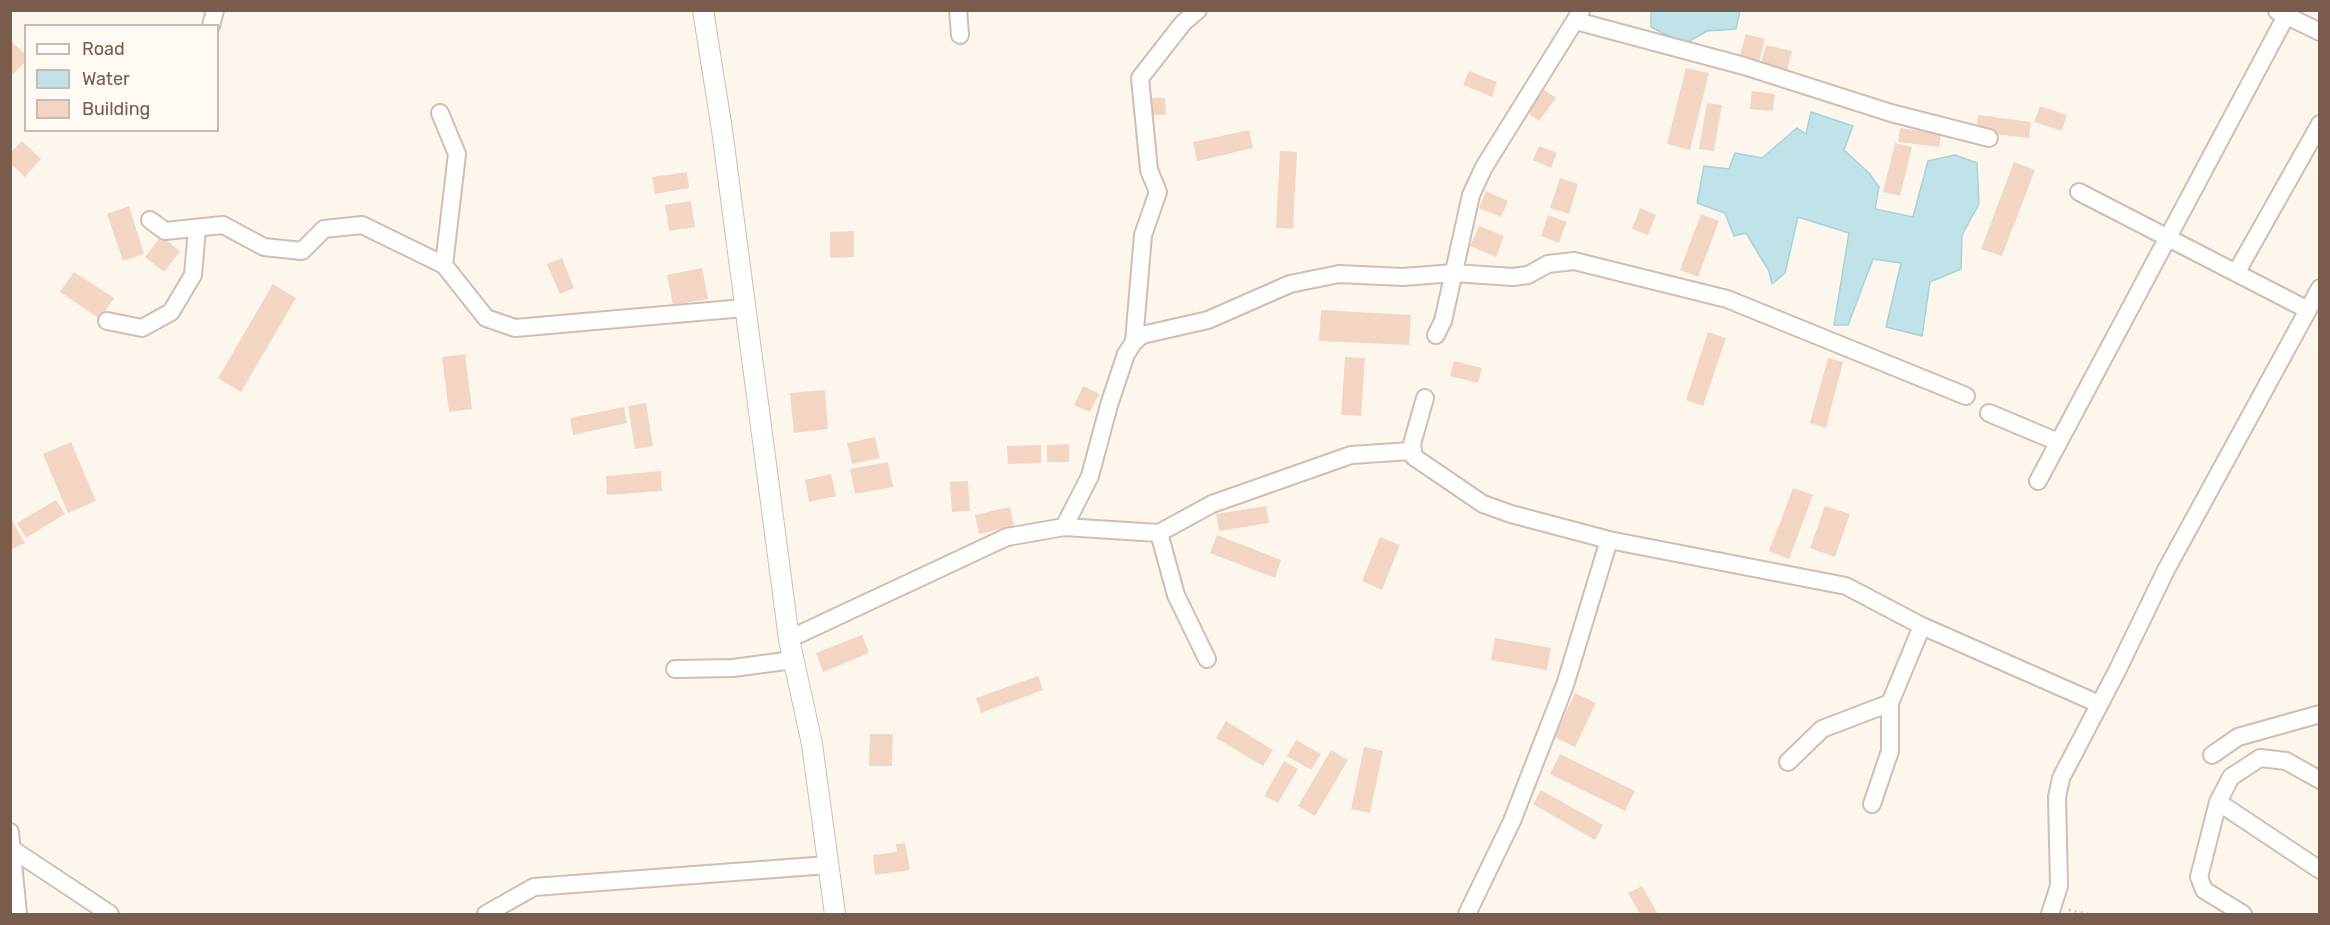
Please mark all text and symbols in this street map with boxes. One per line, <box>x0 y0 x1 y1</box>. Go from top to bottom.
legend <box>24 24 219 132</box>
text: Road <box>82 38 125 60</box>
text: Water <box>82 68 130 90</box>
text: Building <box>82 98 150 120</box>

